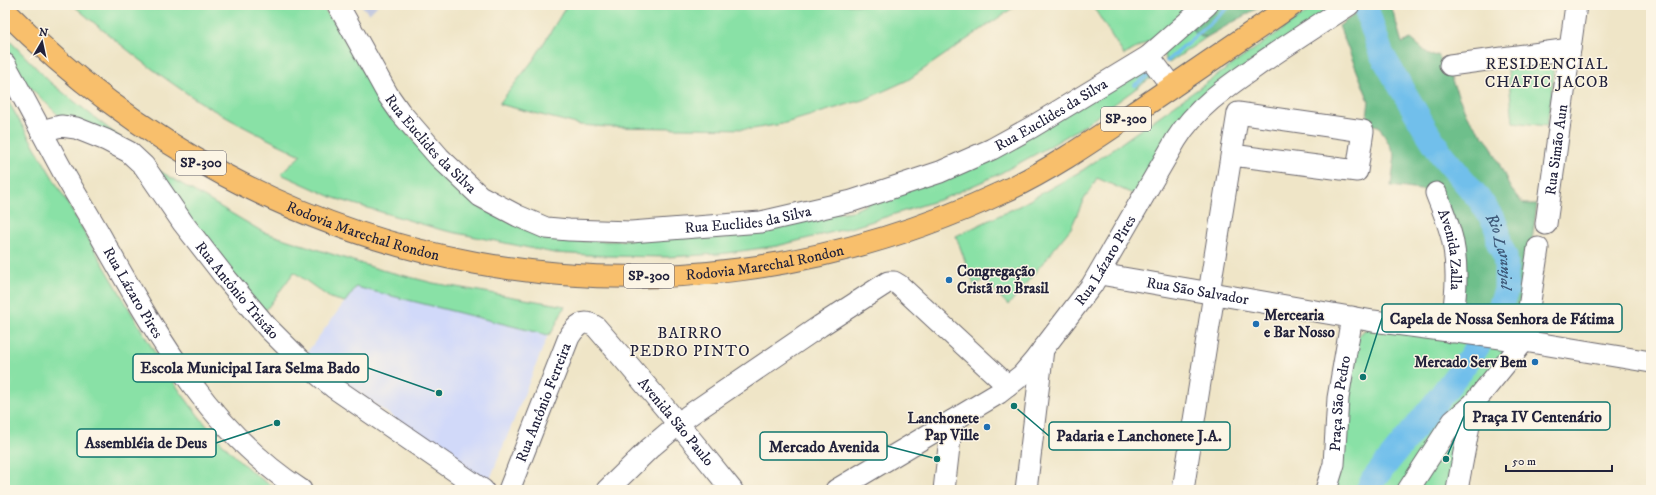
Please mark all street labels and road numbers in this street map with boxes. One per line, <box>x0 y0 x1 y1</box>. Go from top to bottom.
street label: Rua Euclides da Silva <box>991 74 1111 155</box>
street label: Rua Euclides da Silva <box>381 90 481 198</box>
street label: Rua Simão Aun <box>1541 103 1572 196</box>
road number: SP-300 <box>1101 107 1151 131</box>
road number: SP-300 <box>176 151 226 175</box>
street label: Rodovia Marechal Rondon <box>284 197 442 265</box>
street label: Rua Euclides da Silva <box>684 201 814 237</box>
street label: Avenida Zalla <box>1434 206 1466 291</box>
street label: Rua Lázaro Pires <box>1070 212 1140 309</box>
street label: Rua Antônio Tristão <box>191 238 283 343</box>
street label: Rodovia Marechal Rondon <box>685 240 846 284</box>
street label: Rua Lázaro Pires <box>99 244 167 342</box>
road number: SP-300 <box>624 264 674 288</box>
street label: Rua São Salvador <box>1145 273 1251 309</box>
street label: Rua Antônio Ferreira <box>511 339 576 465</box>
street label: Praça São Pedro <box>1325 354 1355 452</box>
street label: Avenida São Paulo <box>634 373 718 470</box>

